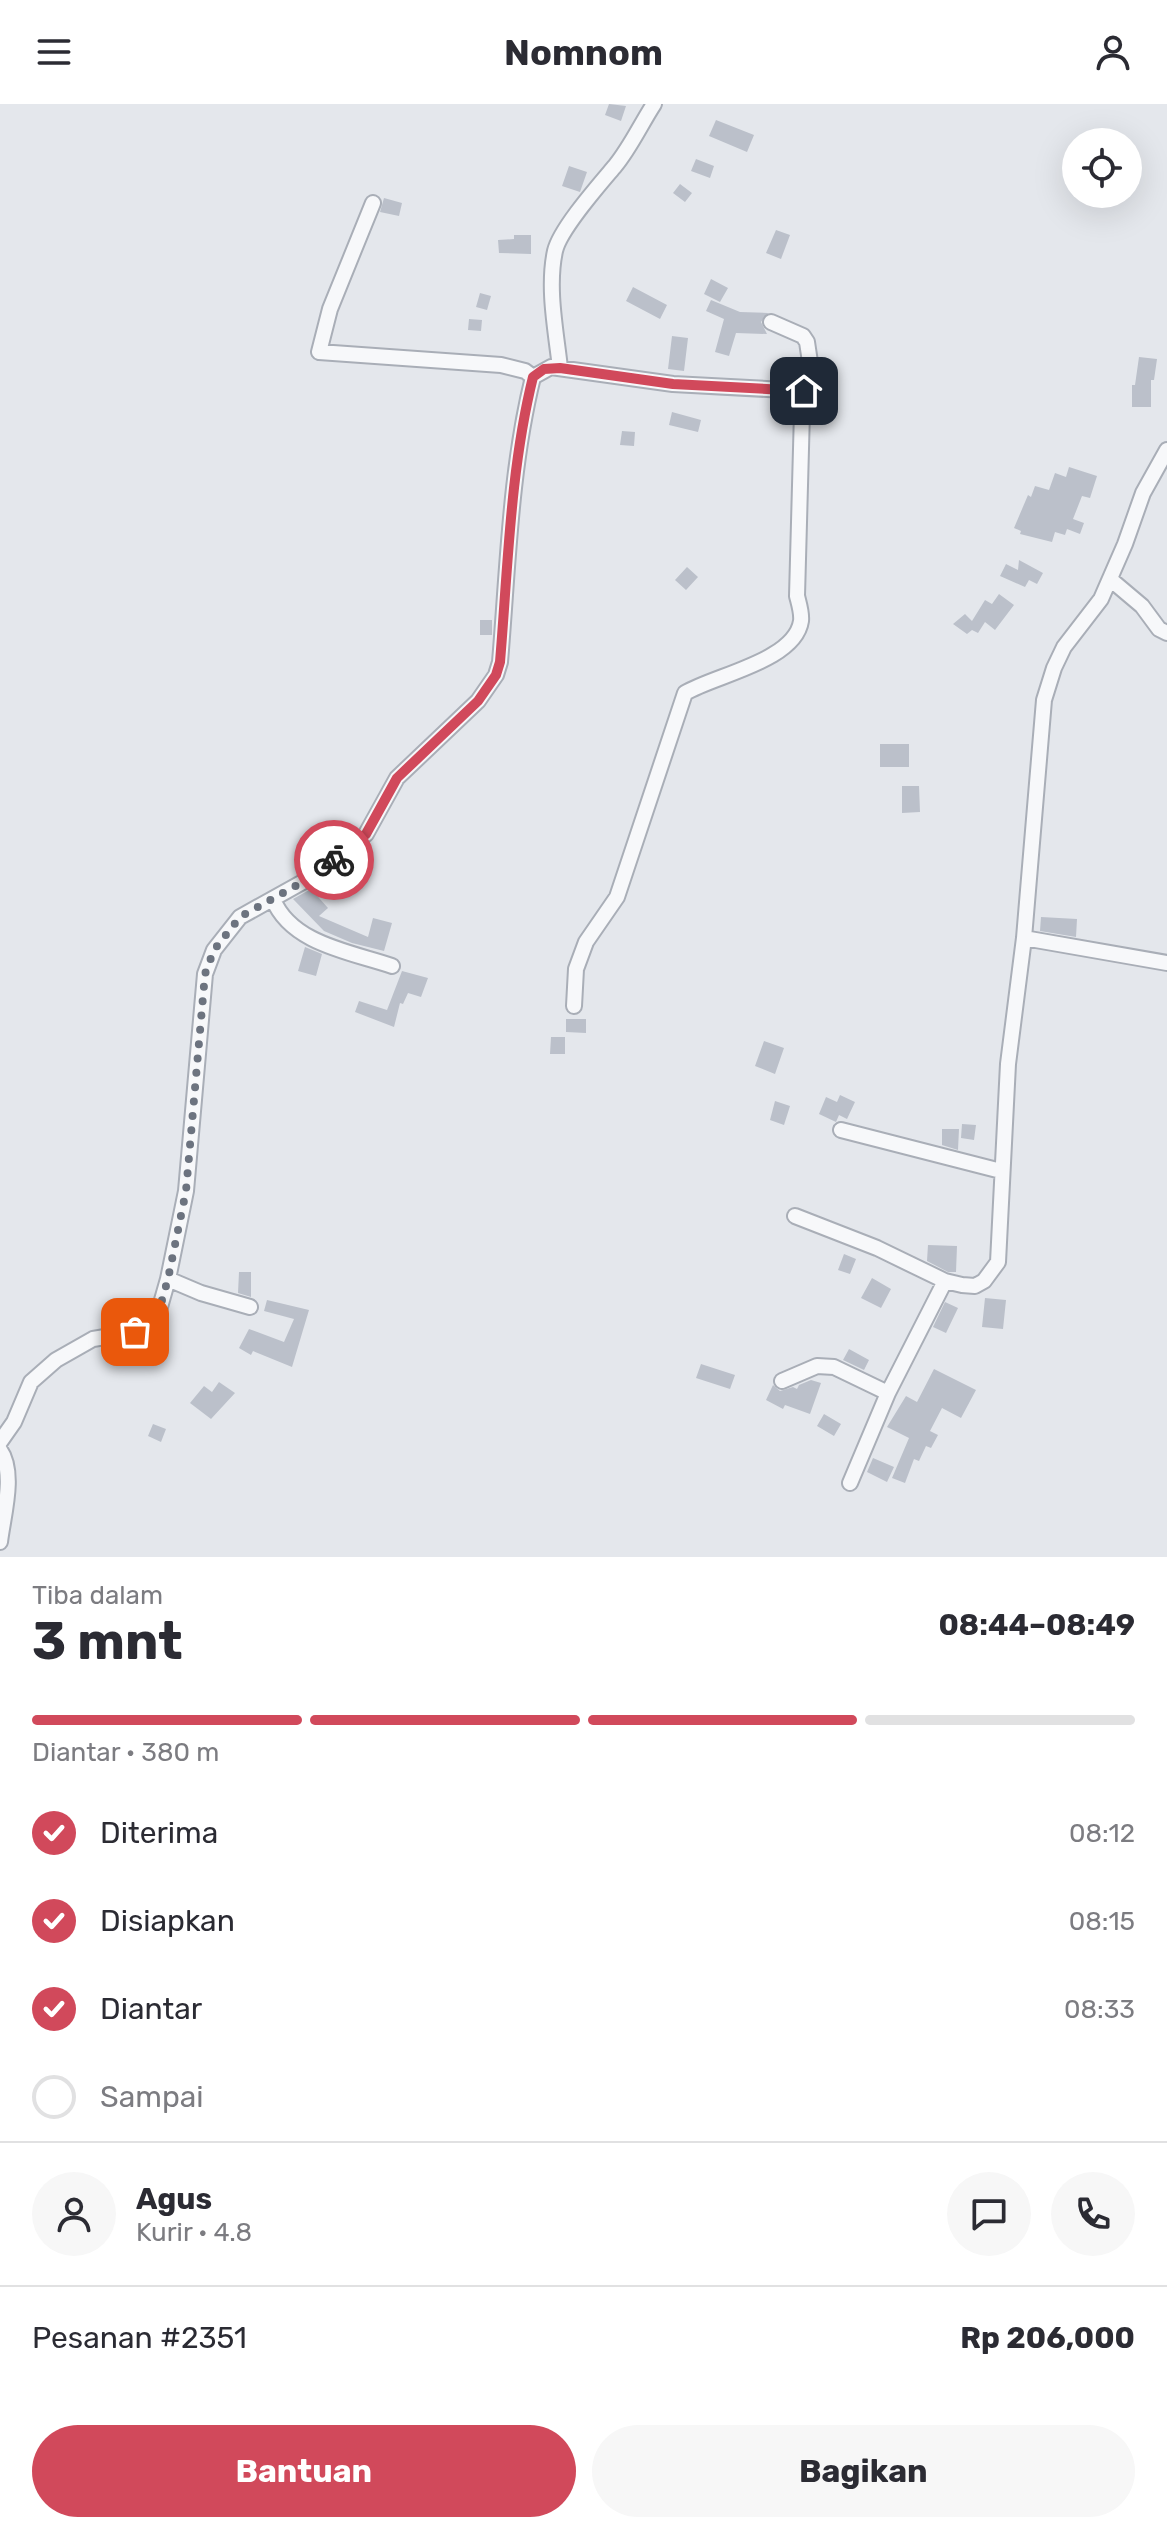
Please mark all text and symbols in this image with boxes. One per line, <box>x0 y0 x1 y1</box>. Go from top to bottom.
icon: menu <box>32 30 76 74</box>
icon: person <box>1091 30 1135 74</box>
text: Nomnom <box>504 31 663 74</box>
map controls <box>1062 128 1142 208</box>
button: locate <box>1062 128 1142 208</box>
pin <box>770 357 838 425</box>
icon: home <box>782 369 826 413</box>
courier <box>294 820 374 900</box>
icon: bike <box>312 838 356 882</box>
pin <box>101 1298 169 1366</box>
icon: bag <box>113 1310 157 1354</box>
text: Tiba dalam <box>32 1580 163 1611</box>
text: 08:44–08:49 <box>938 1607 1135 1643</box>
text: 3 mnt <box>32 1610 182 1672</box>
text: Diantar · 380 m <box>32 1737 219 1768</box>
icon: check <box>32 1811 76 1855</box>
text: Diterima <box>100 1815 218 1851</box>
text: 08:12 <box>1069 1818 1135 1849</box>
icon: check <box>32 1899 76 1943</box>
text: Disiapkan <box>100 1903 235 1939</box>
text: 08:15 <box>1069 1906 1135 1937</box>
icon: check <box>32 1987 76 2031</box>
text: Diantar <box>100 1991 202 2027</box>
text: 08:33 <box>1064 1994 1135 2025</box>
text: Sampai <box>100 2079 204 2115</box>
button: person <box>32 2172 116 2256</box>
button: chat <box>947 2172 1031 2256</box>
button: phone <box>1051 2172 1135 2256</box>
text: Agus <box>136 2181 212 2217</box>
text: Kurir · 4.8 <box>136 2217 252 2248</box>
text: Pesanan #2351 <box>32 2320 247 2356</box>
text: Rp 206,000 <box>960 2320 1135 2356</box>
button: Bantuan <box>32 2425 576 2517</box>
button: Bagikan <box>592 2425 1135 2517</box>

